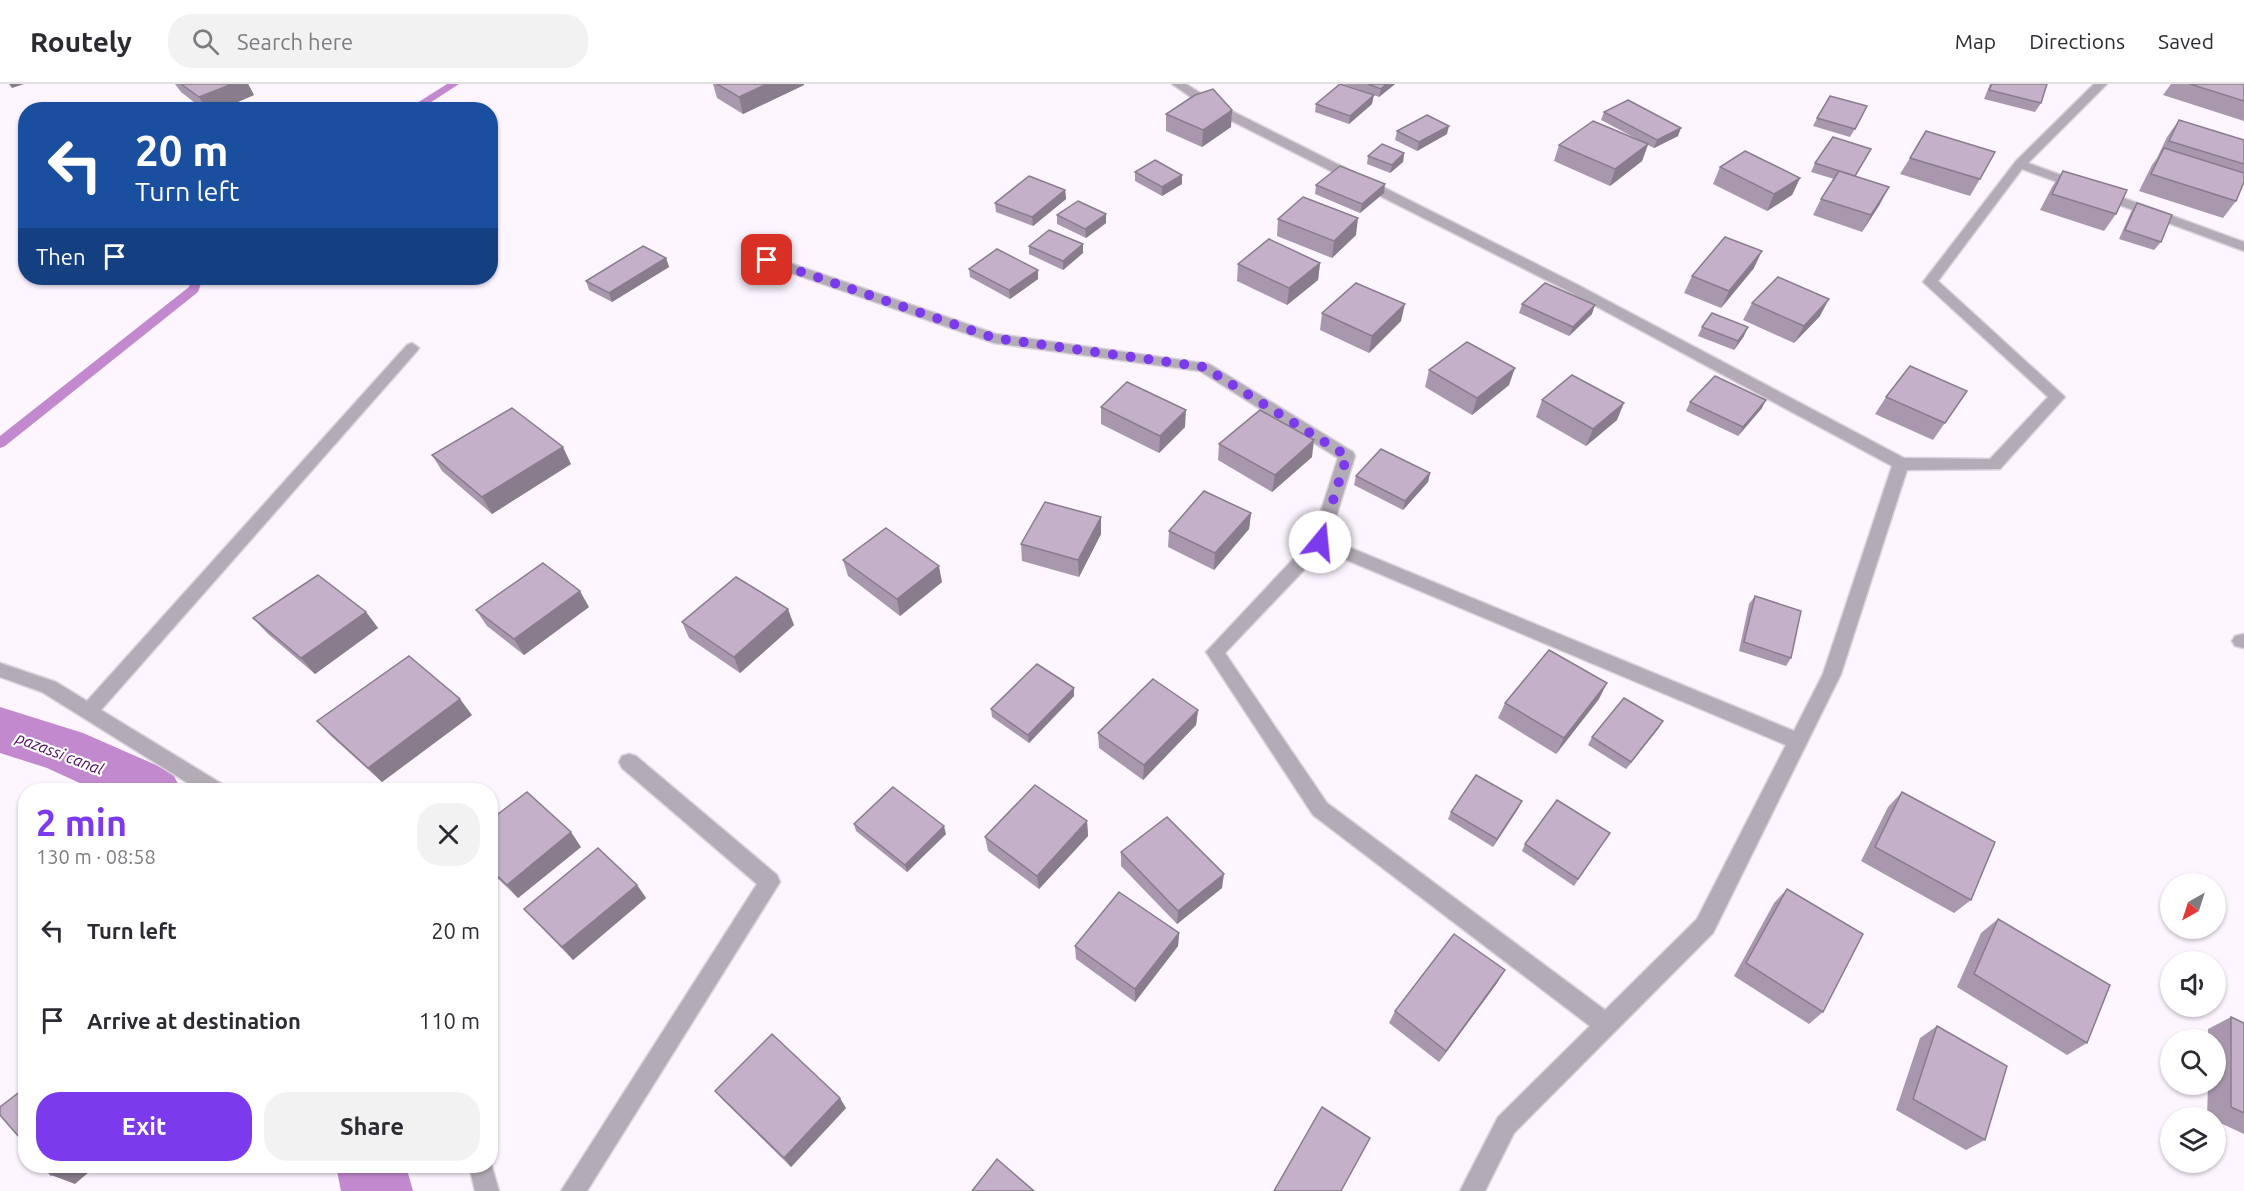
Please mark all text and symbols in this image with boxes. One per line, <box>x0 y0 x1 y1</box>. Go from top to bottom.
search box <box>168 14 588 68</box>
icon: search <box>189 25 222 58</box>
text: Routely <box>30 26 132 57</box>
text: Search here <box>237 29 353 54</box>
text: Map <box>1955 29 1996 53</box>
text: Directions <box>2029 29 2125 53</box>
text: Saved <box>2158 29 2214 53</box>
icon: left <box>36 126 114 204</box>
text: 20 m <box>135 127 229 174</box>
text: Turn left <box>135 176 239 206</box>
pin <box>741 234 792 285</box>
icon: arrive <box>98 240 131 273</box>
icon: arrive <box>750 243 783 276</box>
text: Then <box>36 244 86 269</box>
position arrow <box>1288 510 1352 574</box>
water label: pazassi canal <box>13 728 107 778</box>
text: 2 min <box>36 802 127 843</box>
button: close <box>417 803 480 866</box>
text: 130 m · 08:58 <box>36 845 156 868</box>
north arrow <box>2160 873 2226 939</box>
map controls <box>2160 873 2226 1173</box>
icon: left <box>36 914 69 947</box>
text: Turn left <box>87 918 177 943</box>
text: 20 m <box>431 918 480 943</box>
button: sound <box>2160 951 2226 1017</box>
icon: arrive <box>36 1004 69 1037</box>
text: Arrive at destination <box>87 1008 301 1033</box>
text: 110 m <box>419 1008 480 1033</box>
button: search <box>2160 1029 2226 1095</box>
button: Exit <box>36 1092 252 1161</box>
button: Share <box>264 1092 480 1161</box>
button: layers <box>2160 1107 2226 1173</box>

